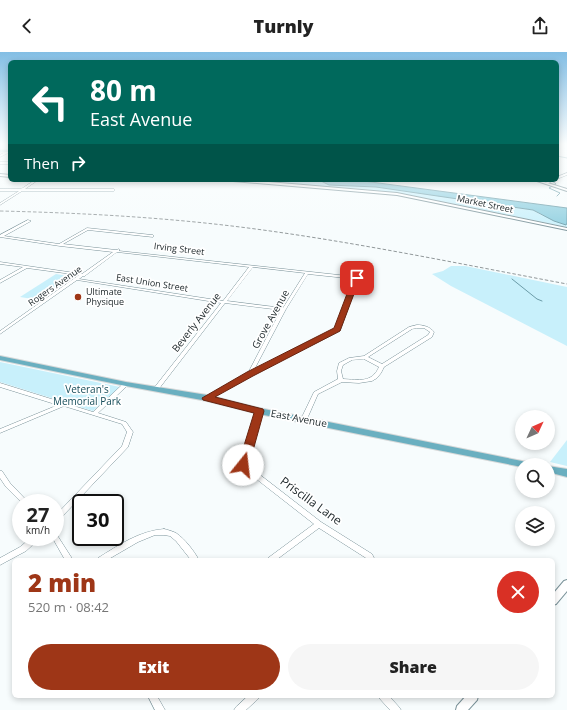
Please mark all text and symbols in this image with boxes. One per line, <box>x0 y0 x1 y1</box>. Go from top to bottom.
text: Turnly <box>254 14 314 38</box>
icon: back <box>16 15 38 37</box>
icon: share <box>529 15 551 37</box>
text: 80 m <box>90 71 157 109</box>
icon: left <box>24 76 76 128</box>
text: East Avenue <box>90 107 192 131</box>
icon: right <box>67 152 89 174</box>
text: Then <box>24 153 59 173</box>
street label: Market Street <box>456 191 514 216</box>
street label: Irving Street <box>153 239 205 258</box>
pin <box>340 261 374 295</box>
street label: Rogers Avenue <box>25 262 84 309</box>
icon: arrive <box>346 267 368 289</box>
street label: East Union Street <box>115 270 189 295</box>
place label: Ultimate Physique <box>86 285 124 308</box>
street label: Grove Avenue <box>248 287 292 351</box>
street label: Beverly Avenue <box>168 289 224 355</box>
marker: Ultimate Physique <box>73 292 83 302</box>
park label: Veteran's Memorial Park <box>53 382 122 408</box>
street label: East Avenue <box>270 406 329 430</box>
north arrow <box>515 410 555 450</box>
map controls <box>515 410 555 546</box>
position arrow <box>222 444 264 486</box>
button: search <box>515 458 555 498</box>
street label: Priscilla Lane <box>277 472 346 529</box>
speed limit sign: 30 <box>72 494 124 546</box>
text: 27 <box>27 501 49 528</box>
button: layers <box>515 506 555 546</box>
text: km/h <box>26 523 50 537</box>
text: 2 min <box>28 566 96 599</box>
button: close <box>497 571 539 613</box>
text: 520 m · 08:42 <box>28 598 109 616</box>
button: Exit <box>28 644 280 690</box>
button: Share <box>288 644 539 690</box>

